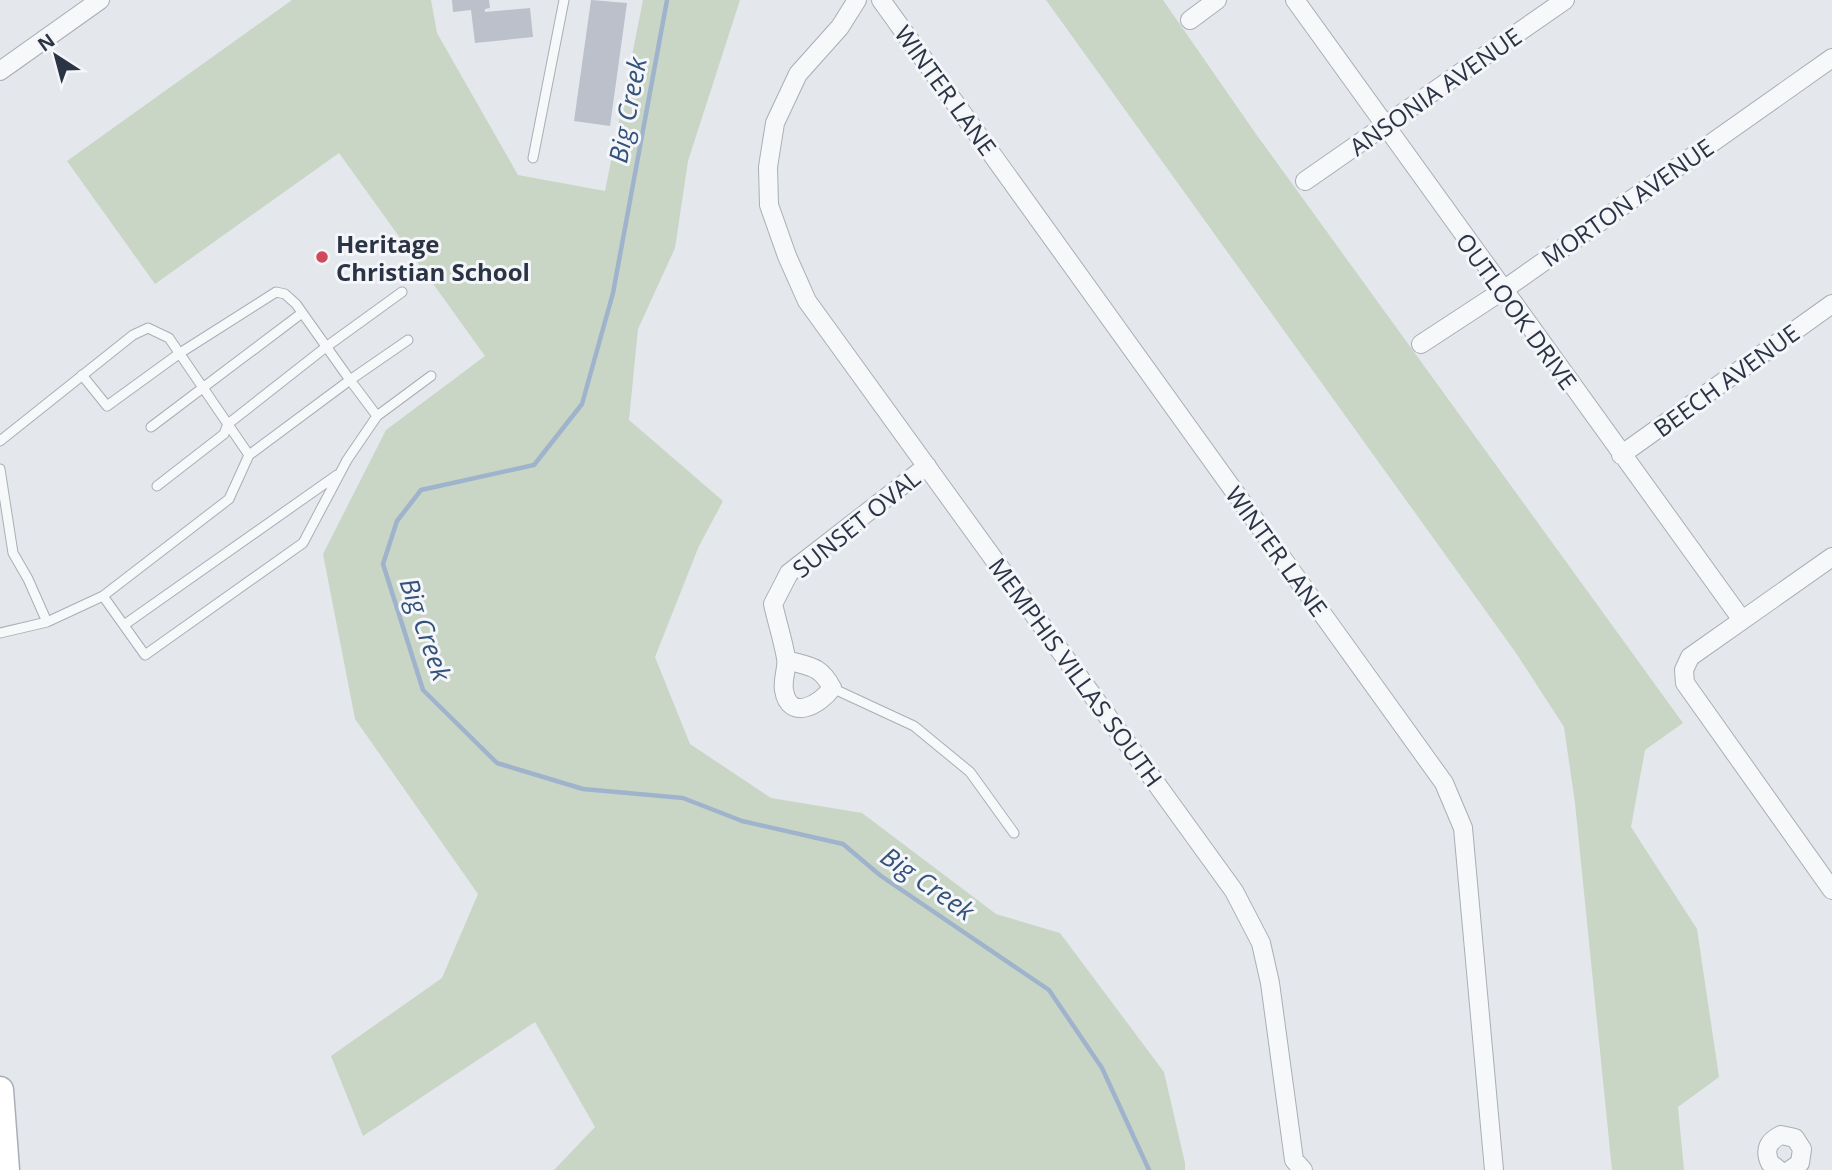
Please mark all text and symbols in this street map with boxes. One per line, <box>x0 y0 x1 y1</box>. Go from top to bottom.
street label: WINTER LANE <box>887 18 1005 162</box>
street label: ANSONIA AVENUE <box>1342 19 1528 163</box>
north arrow <box>21 21 91 91</box>
text: N <box>32 27 60 57</box>
water label: Big Creek <box>599 53 655 166</box>
street label: MORTON AVENUE <box>1534 130 1720 274</box>
street label: OUTLOOK DRIVE <box>1449 226 1585 396</box>
place label: Heritage Christian School <box>336 227 530 288</box>
marker: Heritage Christian School <box>314 249 330 265</box>
street label: BEECH AVENUE <box>1646 316 1806 444</box>
street label: SUNSET OVAL <box>785 461 927 585</box>
street label: WINTER LANE <box>1218 479 1336 623</box>
street label: MEMPHIS VILLAS SOUTH <box>982 551 1170 793</box>
water label: Big Creek <box>392 573 461 686</box>
water label: Big Creek <box>874 838 983 929</box>

